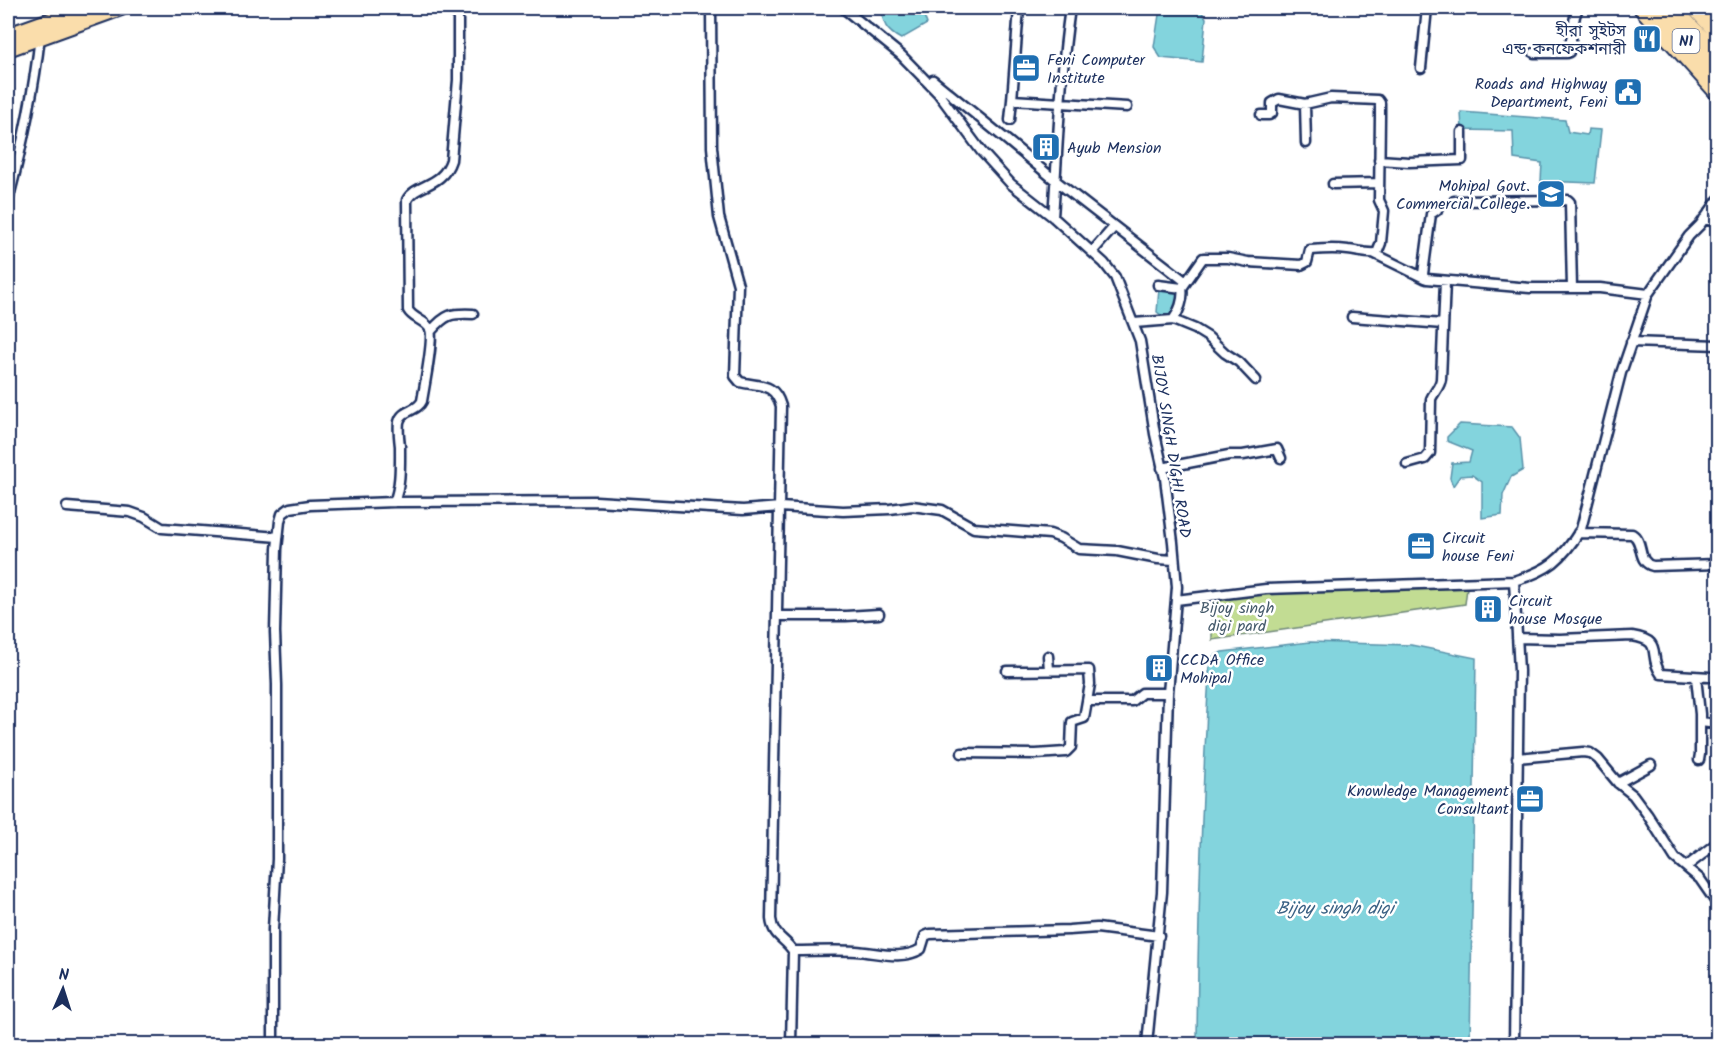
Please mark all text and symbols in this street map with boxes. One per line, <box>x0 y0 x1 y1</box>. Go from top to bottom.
place label: হীরা সুইটস এন্ড কনফেকশনারী <box>1502 19 1627 62</box>
restaurant icon: হীরা সুইটস এন্ড কনফেকশনারী <box>1631 23 1663 55</box>
road number: N1 <box>1672 29 1700 53</box>
place label: Feni Computer Institute <box>1047 48 1147 91</box>
office icon: Feni Computer Institute <box>1010 52 1042 84</box>
place label: Roads and Highway Department, Feni <box>1475 72 1608 115</box>
public building icon: Roads and Highway Department, Feni <box>1612 76 1644 108</box>
building icon: Ayub Mension <box>1030 131 1062 163</box>
place label: Ayub Mension <box>1067 136 1162 161</box>
place label: Mohipal Govt. Commercial College. <box>1396 174 1530 217</box>
school or university icon: Mohipal Govt. Commercial College. <box>1535 178 1567 210</box>
street label: BIJOY SINGH DIGHI ROAD <box>1144 353 1197 540</box>
place label: Circuit house Feni <box>1442 526 1515 569</box>
office icon: Circuit house Feni <box>1405 530 1437 562</box>
place label: Circuit house Mosque <box>1509 589 1602 632</box>
building icon: Circuit house Mosque <box>1472 593 1504 625</box>
park label: Bijoy singh digi pard <box>1200 596 1274 639</box>
place label: CCDA Office Mohipal <box>1180 648 1264 691</box>
building icon: CCDA Office Mohipal <box>1143 652 1175 684</box>
place label: Knowledge Management Consultant <box>1347 779 1510 822</box>
office icon: Knowledge Management Consultant <box>1514 783 1546 815</box>
water label: Bijoy singh digi <box>1276 895 1397 924</box>
north arrow <box>33 959 93 1019</box>
text: N <box>58 963 69 988</box>

